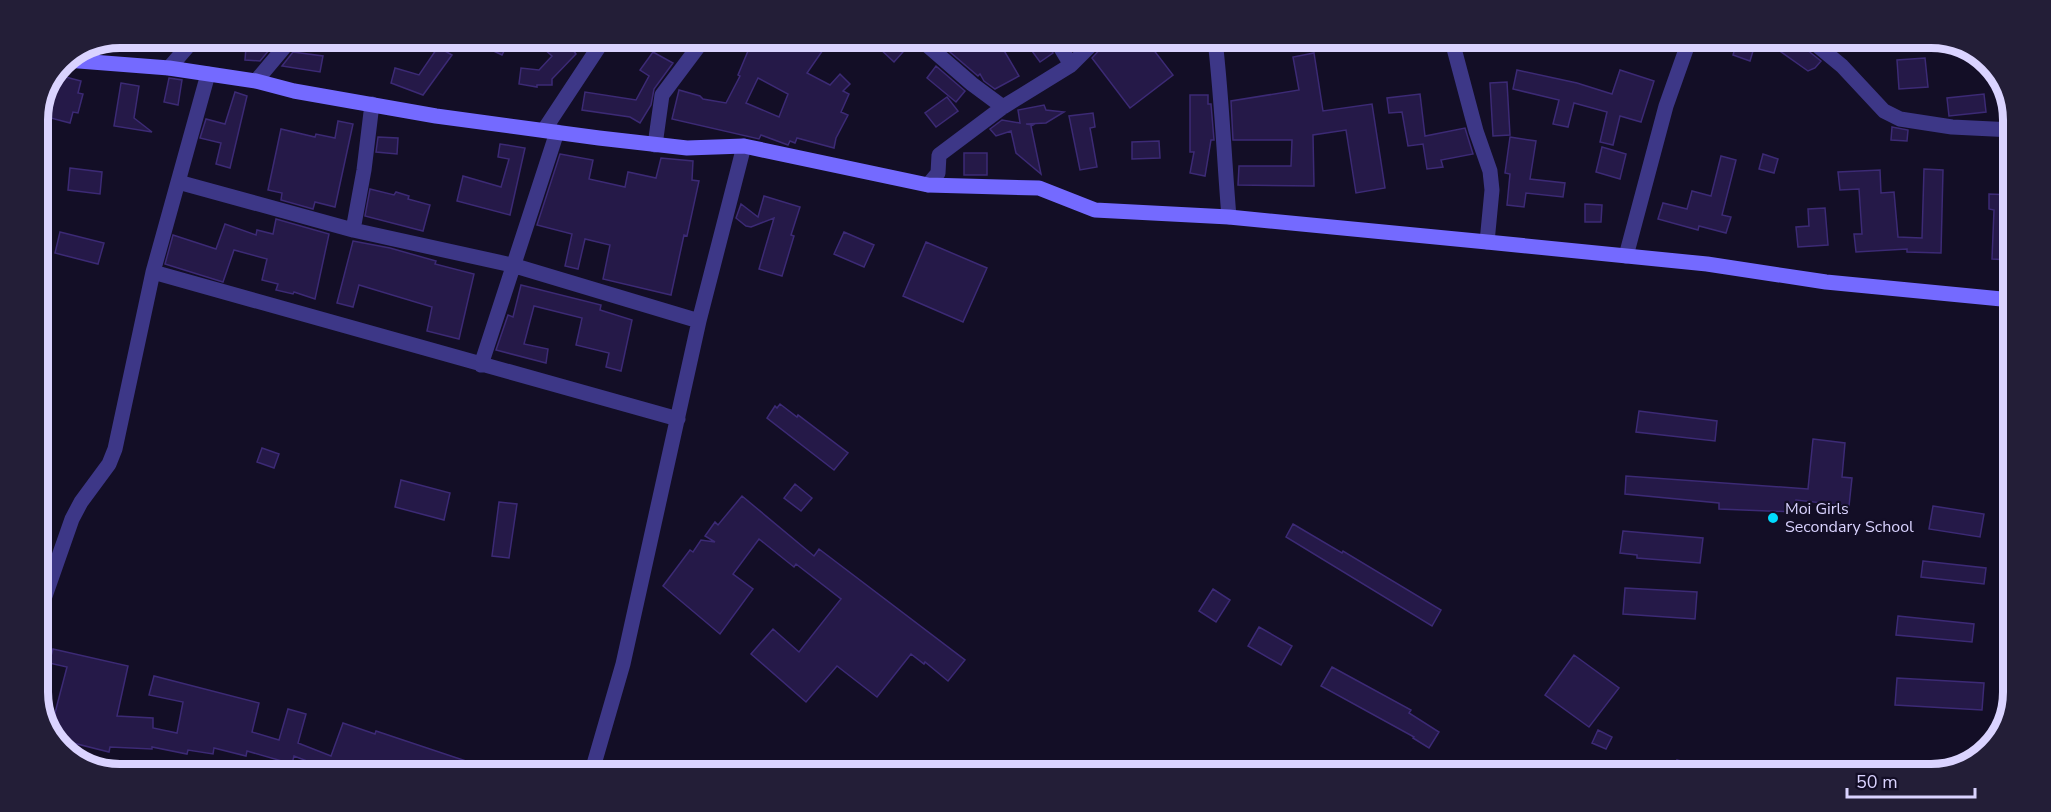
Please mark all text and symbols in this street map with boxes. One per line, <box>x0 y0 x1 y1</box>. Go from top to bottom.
place label: Moi Girls Secondary School <box>1785 498 1914 538</box>
marker: Moi Girls Secondary School <box>1766 511 1780 525</box>
scale bar <box>1847 761 1974 799</box>
text: 50 m <box>1856 770 1898 794</box>

